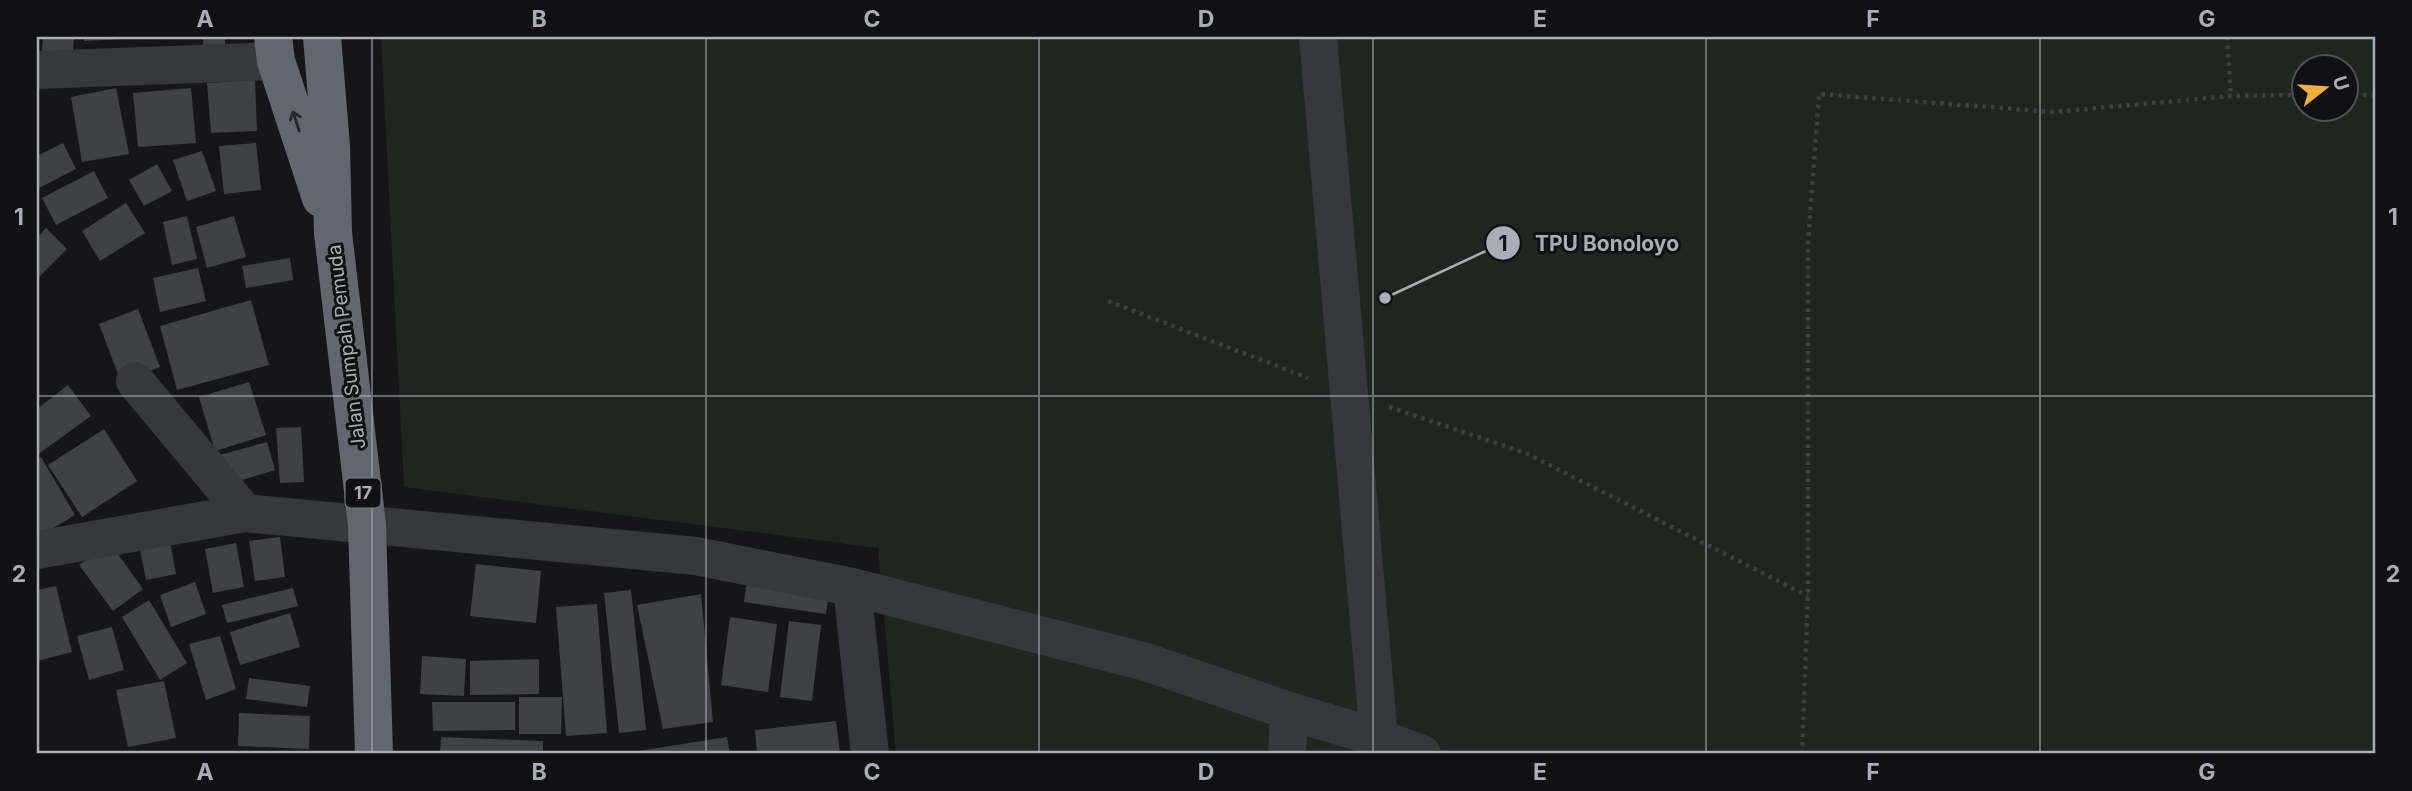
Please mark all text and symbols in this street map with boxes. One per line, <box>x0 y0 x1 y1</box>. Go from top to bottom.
text: A <box>196 5 214 33</box>
text: B <box>531 5 547 33</box>
text: C <box>863 5 881 33</box>
text: D <box>1198 5 1214 33</box>
text: E <box>1533 5 1547 33</box>
text: F <box>1866 5 1880 33</box>
text: G <box>2198 5 2216 33</box>
north arrow <box>2290 52 2360 122</box>
text: U <box>2328 73 2354 93</box>
one-way arrow <box>289 111 301 133</box>
text: 1 <box>14 203 24 231</box>
text: 1 <box>2388 203 2398 231</box>
callout: TPU Bonoloyo <box>1486 222 1693 264</box>
text: 1 <box>1498 231 1508 256</box>
text: TPU Bonoloyo <box>1535 231 1679 256</box>
street label: Jalan Sumpah Pemuda <box>323 243 370 450</box>
road number: 17 <box>346 478 380 508</box>
text: 2 <box>12 560 26 588</box>
text: 2 <box>2386 560 2400 588</box>
text: A <box>196 758 214 786</box>
text: B <box>531 758 547 786</box>
text: C <box>863 758 881 786</box>
text: D <box>1198 758 1214 786</box>
text: E <box>1533 758 1547 786</box>
text: F <box>1866 758 1880 786</box>
text: G <box>2198 758 2216 786</box>

